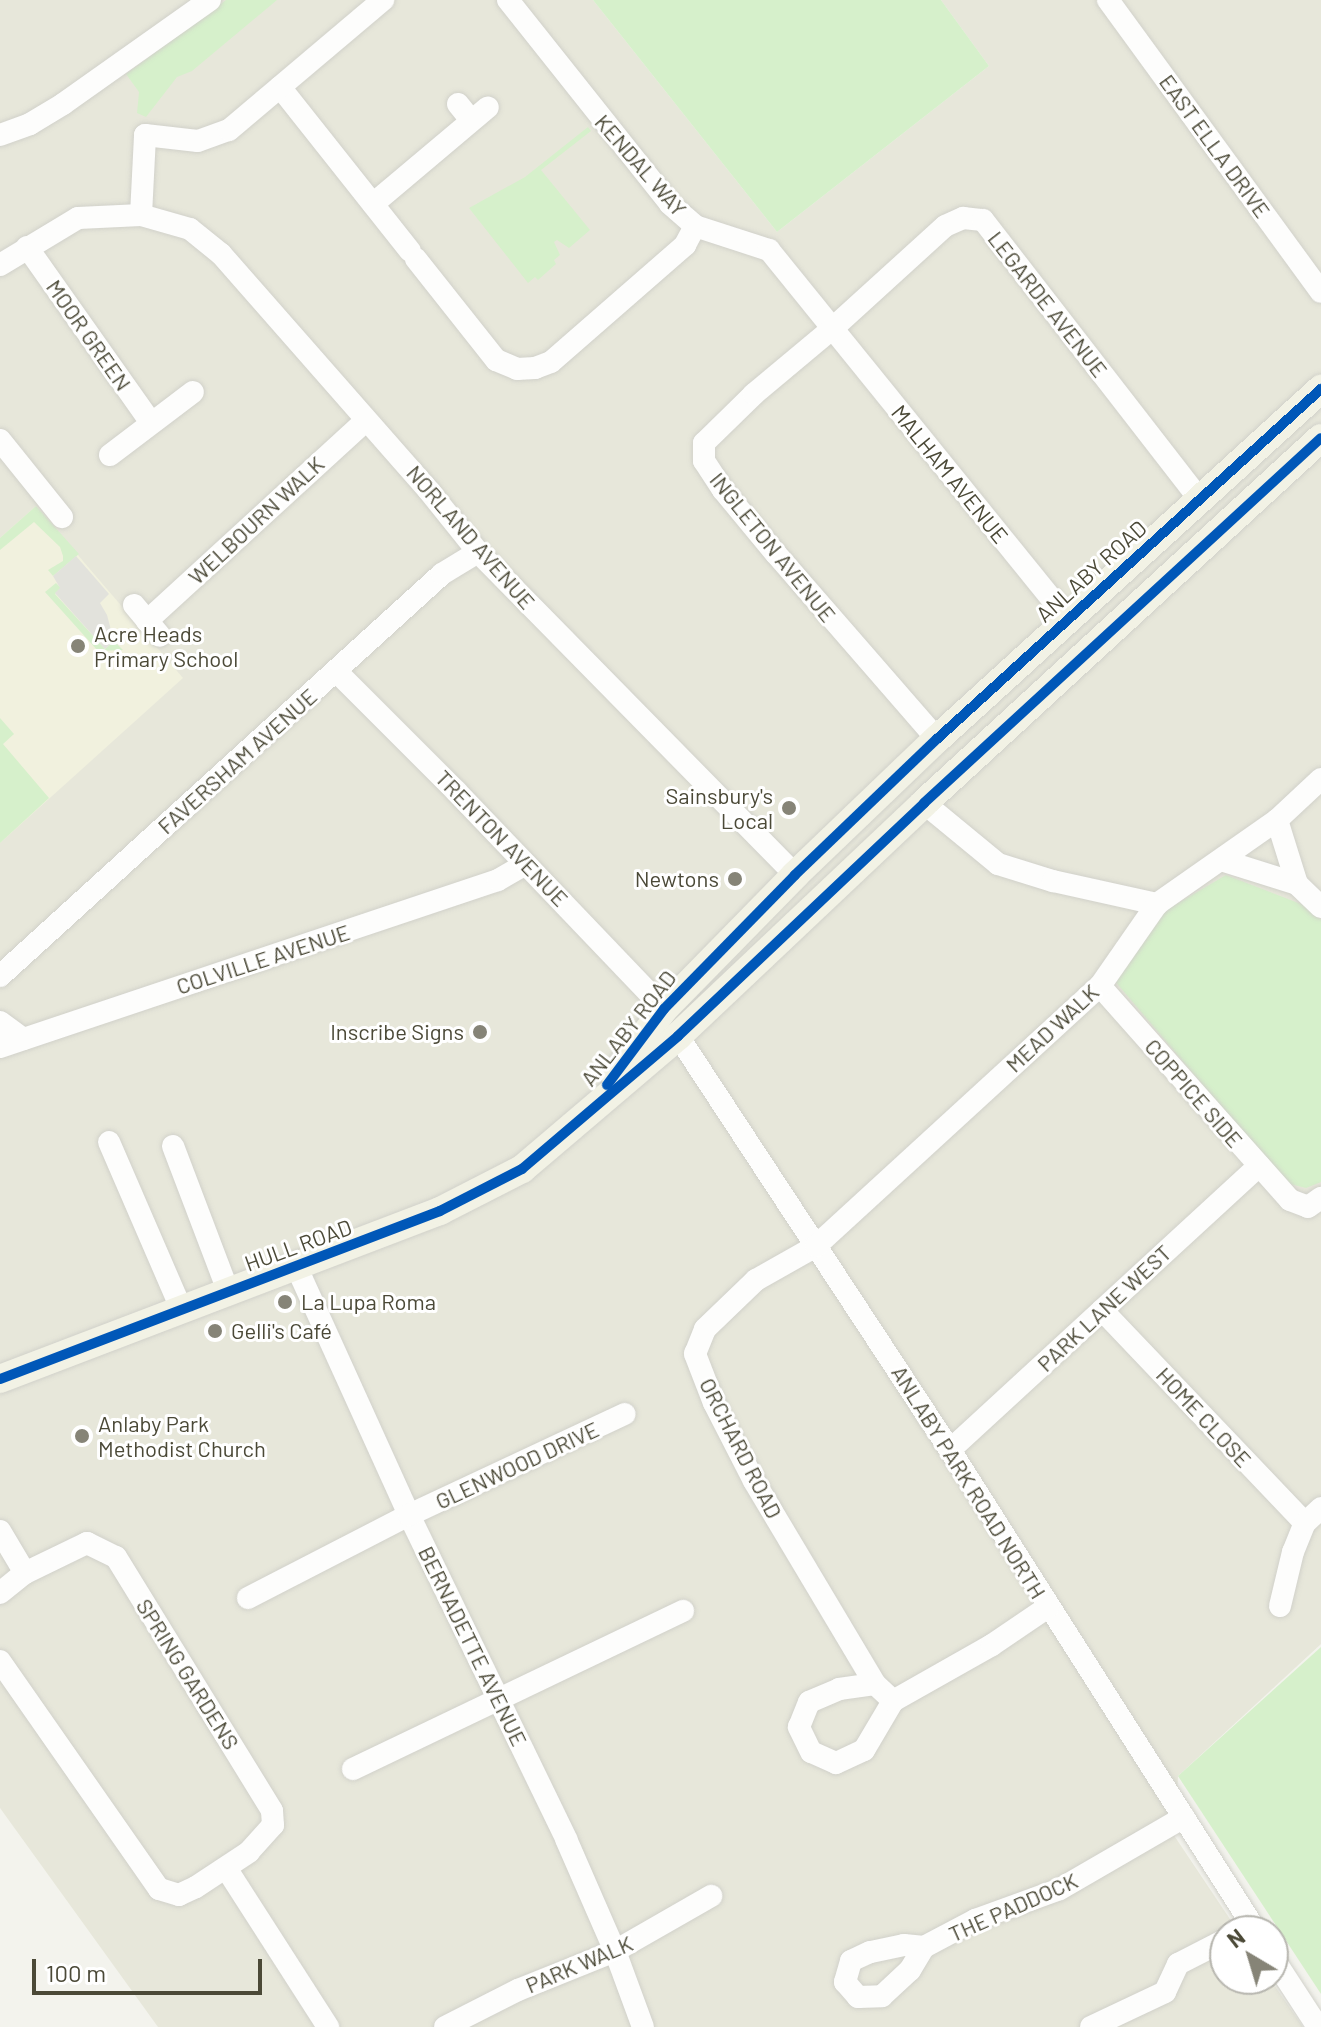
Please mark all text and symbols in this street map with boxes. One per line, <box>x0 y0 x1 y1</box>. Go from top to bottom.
street label: EAST ELLA DRIVE <box>1154 69 1276 223</box>
street label: KENDAL WAY <box>590 109 692 221</box>
street label: LEGARDE AVENUE <box>983 226 1113 382</box>
street label: MOOR GREEN <box>41 274 137 396</box>
street label: MALHAM AVENUE <box>886 400 1014 548</box>
street label: WELBOURN WALK <box>183 450 329 590</box>
street label: NORLAND AVENUE <box>401 460 541 614</box>
street label: INGLETON AVENUE <box>705 467 841 627</box>
street label: ANLABY ROAD <box>1030 515 1152 627</box>
place label: Acre Heads Primary School <box>94 620 238 672</box>
marker: Acre Heads Primary School <box>69 637 87 655</box>
street label: FAVERSHAM AVENUE <box>152 683 322 839</box>
street label: TRENTON AVENUE <box>430 764 574 912</box>
place label: Sainsbury's Local <box>665 782 773 834</box>
marker: Sainsbury's Local <box>780 799 798 817</box>
place label: Newtons <box>635 866 719 892</box>
marker: Newtons <box>726 870 744 888</box>
street label: COLVILLE AVENUE <box>173 918 353 1000</box>
street label: ANLABY ROAD <box>575 965 681 1091</box>
street label: MEAD WALK <box>1000 978 1104 1078</box>
place label: Inscribe Signs <box>330 1019 464 1045</box>
marker: Inscribe Signs <box>471 1023 489 1041</box>
street label: COPPICE SIDE <box>1140 1033 1248 1153</box>
street label: HULL ROAD <box>241 1213 355 1277</box>
street label: PARK LANE WEST <box>1032 1239 1176 1377</box>
place label: La Lupa Roma <box>301 1289 436 1315</box>
marker: La Lupa Roma <box>276 1293 294 1311</box>
place label: Gelli's Café <box>231 1318 332 1344</box>
marker: Gelli's Café <box>206 1322 224 1340</box>
street label: ANLABY PARK ROAD NORTH <box>886 1361 1052 1603</box>
street label: HOME CLOSE <box>1151 1362 1257 1472</box>
street label: ORCHARD ROAD <box>694 1373 788 1523</box>
place label: Anlaby Park Methodist Church <box>98 1410 266 1462</box>
street label: GLENWOOD DRIVE <box>431 1416 603 1514</box>
marker: Anlaby Park Methodist Church <box>73 1427 91 1445</box>
street label: BERNADETTE AVENUE <box>413 1542 533 1750</box>
street label: SPRING GARDENS <box>131 1594 245 1754</box>
street label: THE PADDOCK <box>945 1867 1081 1947</box>
north arrow <box>1209 1915 1289 1995</box>
text: N <box>1222 1923 1249 1952</box>
street label: PARK WALK <box>521 1930 637 1998</box>
scale bar <box>36 1943 266 1993</box>
text: 100 m <box>46 1958 106 1987</box>

